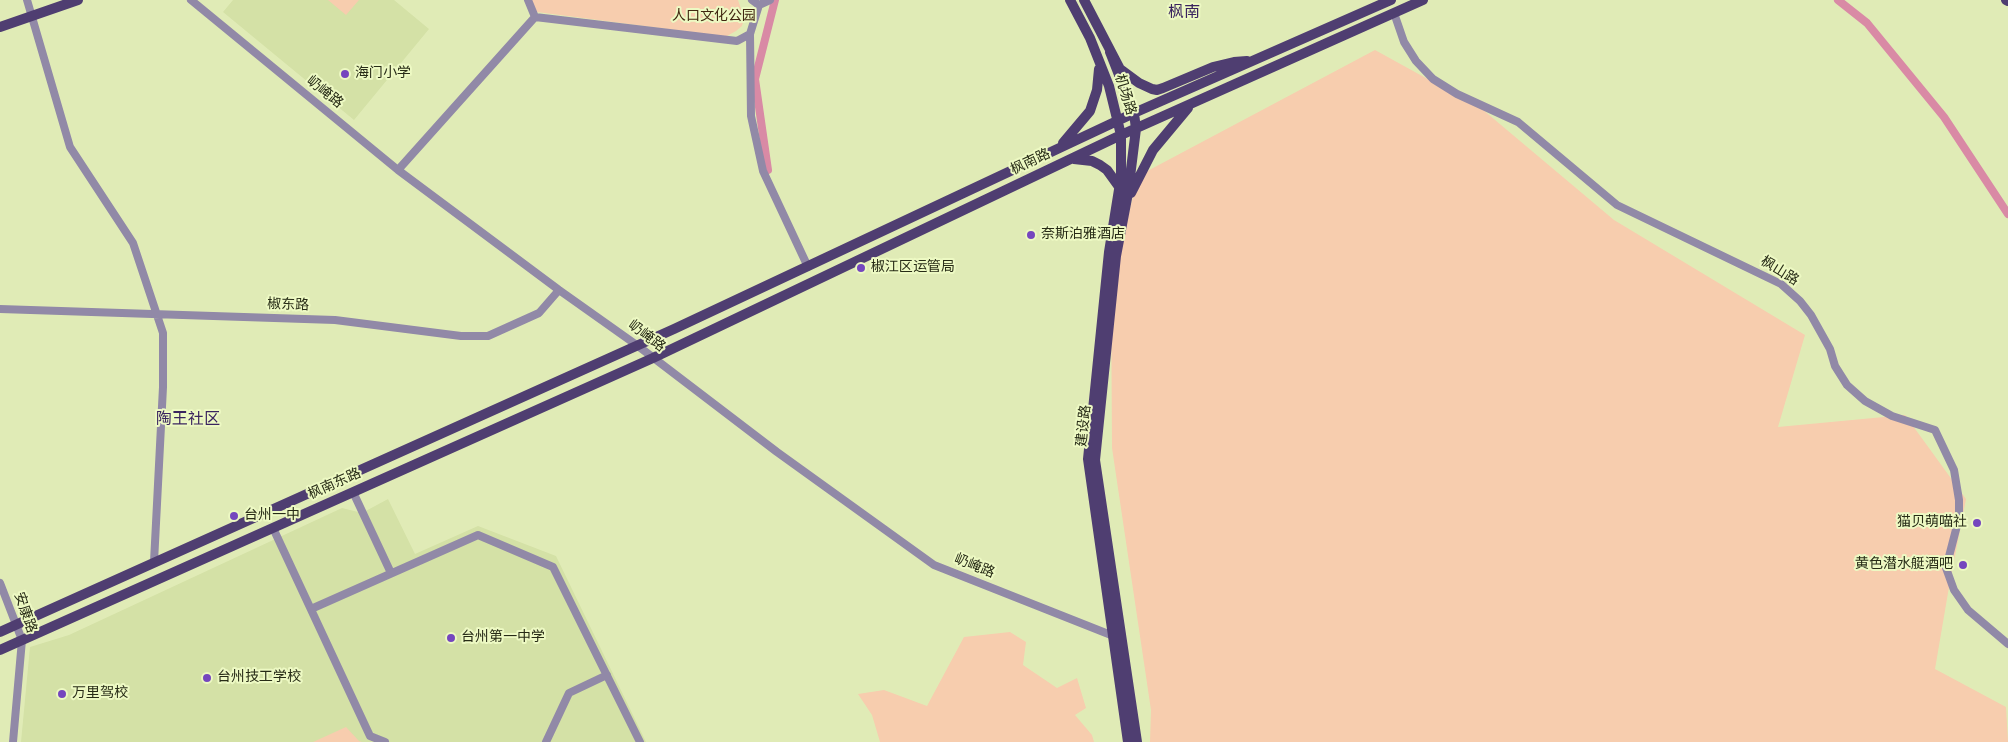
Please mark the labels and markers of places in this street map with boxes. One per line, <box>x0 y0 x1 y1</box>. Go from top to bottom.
place label: 海门小学 <box>355 66 411 82</box>
marker: 海门小学 <box>339 68 351 80</box>
place label: 奈斯泊雅酒店 <box>1041 227 1125 243</box>
marker: 奈斯泊雅酒店 <box>1025 229 1037 241</box>
place label: 椒江区运管局 <box>871 260 955 276</box>
marker: 椒江区运管局 <box>855 262 867 274</box>
place label: 台州一中 <box>244 508 300 524</box>
marker: 台州一中 <box>228 510 240 522</box>
place label: 猫贝·萌喵社 <box>1897 515 1967 531</box>
marker: 猫贝·萌喵社 <box>1971 517 1983 529</box>
place label: 黄色潜水艇酒吧 <box>1855 557 1953 573</box>
marker: 黄色潜水艇酒吧 <box>1957 559 1969 571</box>
place label: 台州第一中学 <box>461 630 545 646</box>
marker: 台州第一中学 <box>445 632 457 644</box>
place label: 台州技工学校 <box>217 670 301 686</box>
marker: 台州技工学校 <box>201 672 213 684</box>
place label: 万里驾校 <box>72 686 128 702</box>
marker: 万里驾校 <box>56 688 68 700</box>

